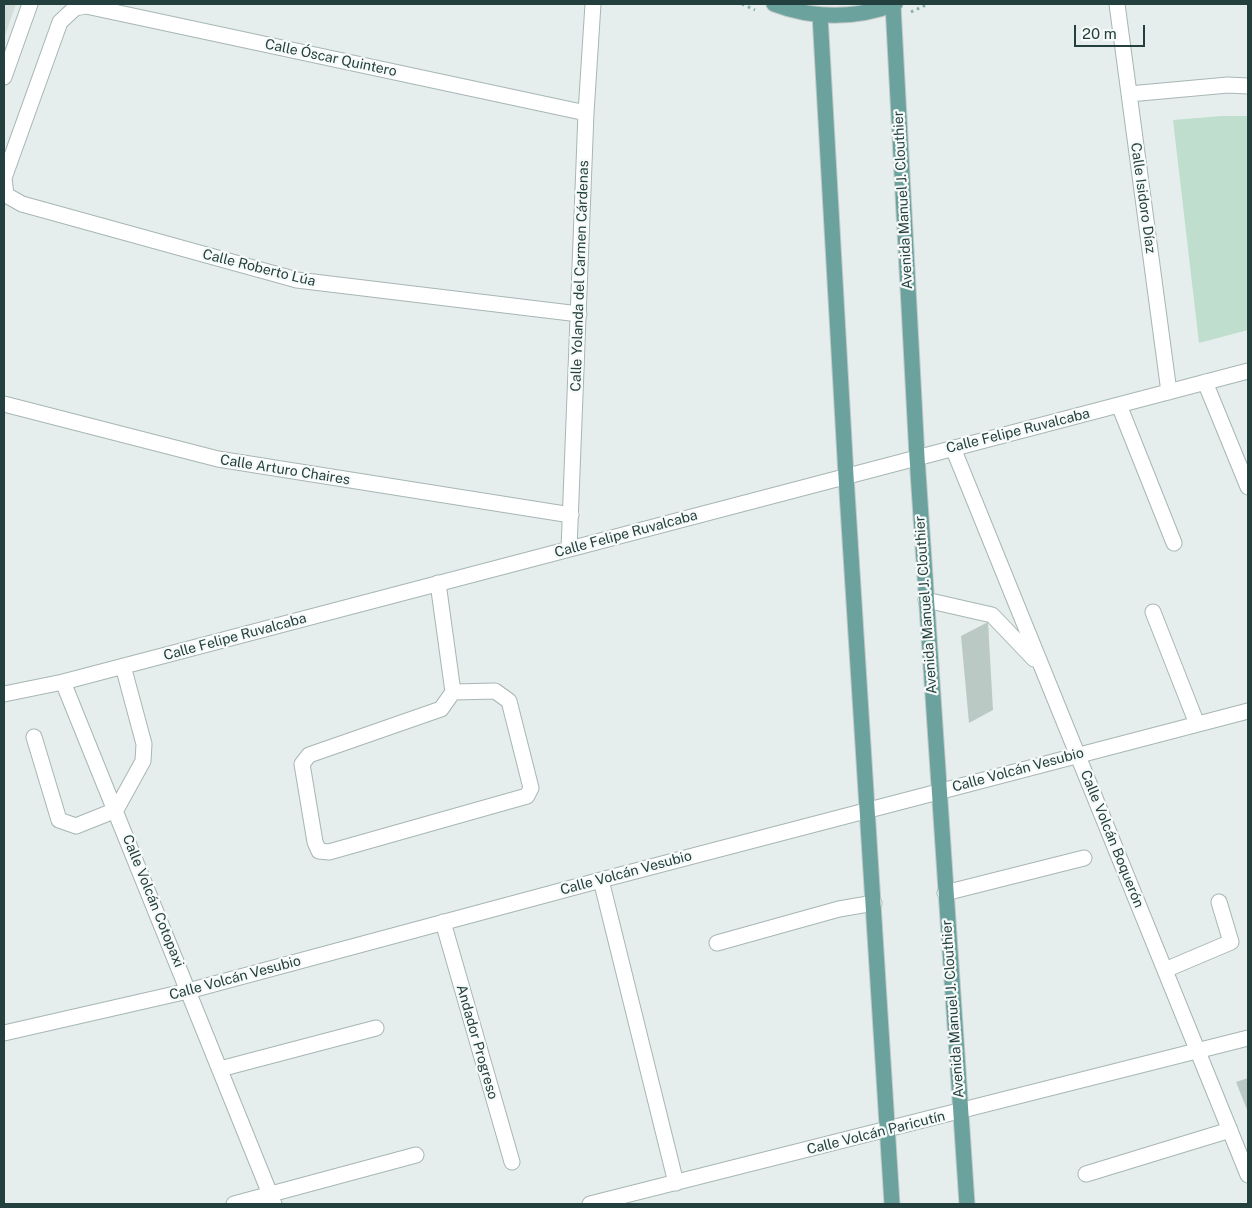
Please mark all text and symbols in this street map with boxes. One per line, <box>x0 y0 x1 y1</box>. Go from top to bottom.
scale bar <box>1077 15 1148 47</box>
text: 20 m <box>1082 25 1117 42</box>
street label: Calle Óscar Quintero <box>263 36 399 80</box>
street label: Avenida Manuel J. Clouthier <box>890 110 916 290</box>
street label: Calle Isidoro Díaz <box>1127 142 1159 254</box>
street label: Calle Yolanda del Carmen Cárdenas <box>568 160 592 392</box>
street label: Calle Roberto Lúa <box>201 246 317 290</box>
street label: Calle Felipe Ruvalcaba <box>945 405 1091 457</box>
street label: Calle Arturo Chaires <box>219 451 351 489</box>
street label: Calle Felipe Ruvalcaba <box>553 507 699 561</box>
street label: Avenida Manuel J. Clouthier <box>911 515 941 695</box>
street label: Calle Felipe Ruvalcaba <box>162 610 308 664</box>
street label: Calle Volcán Vesubio <box>950 744 1086 796</box>
street label: Calle Volcán Boquerón <box>1077 768 1147 910</box>
street label: Calle Volcán Cotopaxi <box>119 832 187 970</box>
street label: Calle Volcán Vesubio <box>558 847 694 899</box>
street label: Avenida Manuel J. Clouthier <box>938 919 968 1099</box>
street label: Calle Volcán Vesubio <box>167 952 303 1004</box>
street label: Andador Progreso <box>453 983 501 1101</box>
street label: Calle Volcán Paricutín <box>805 1108 947 1158</box>

